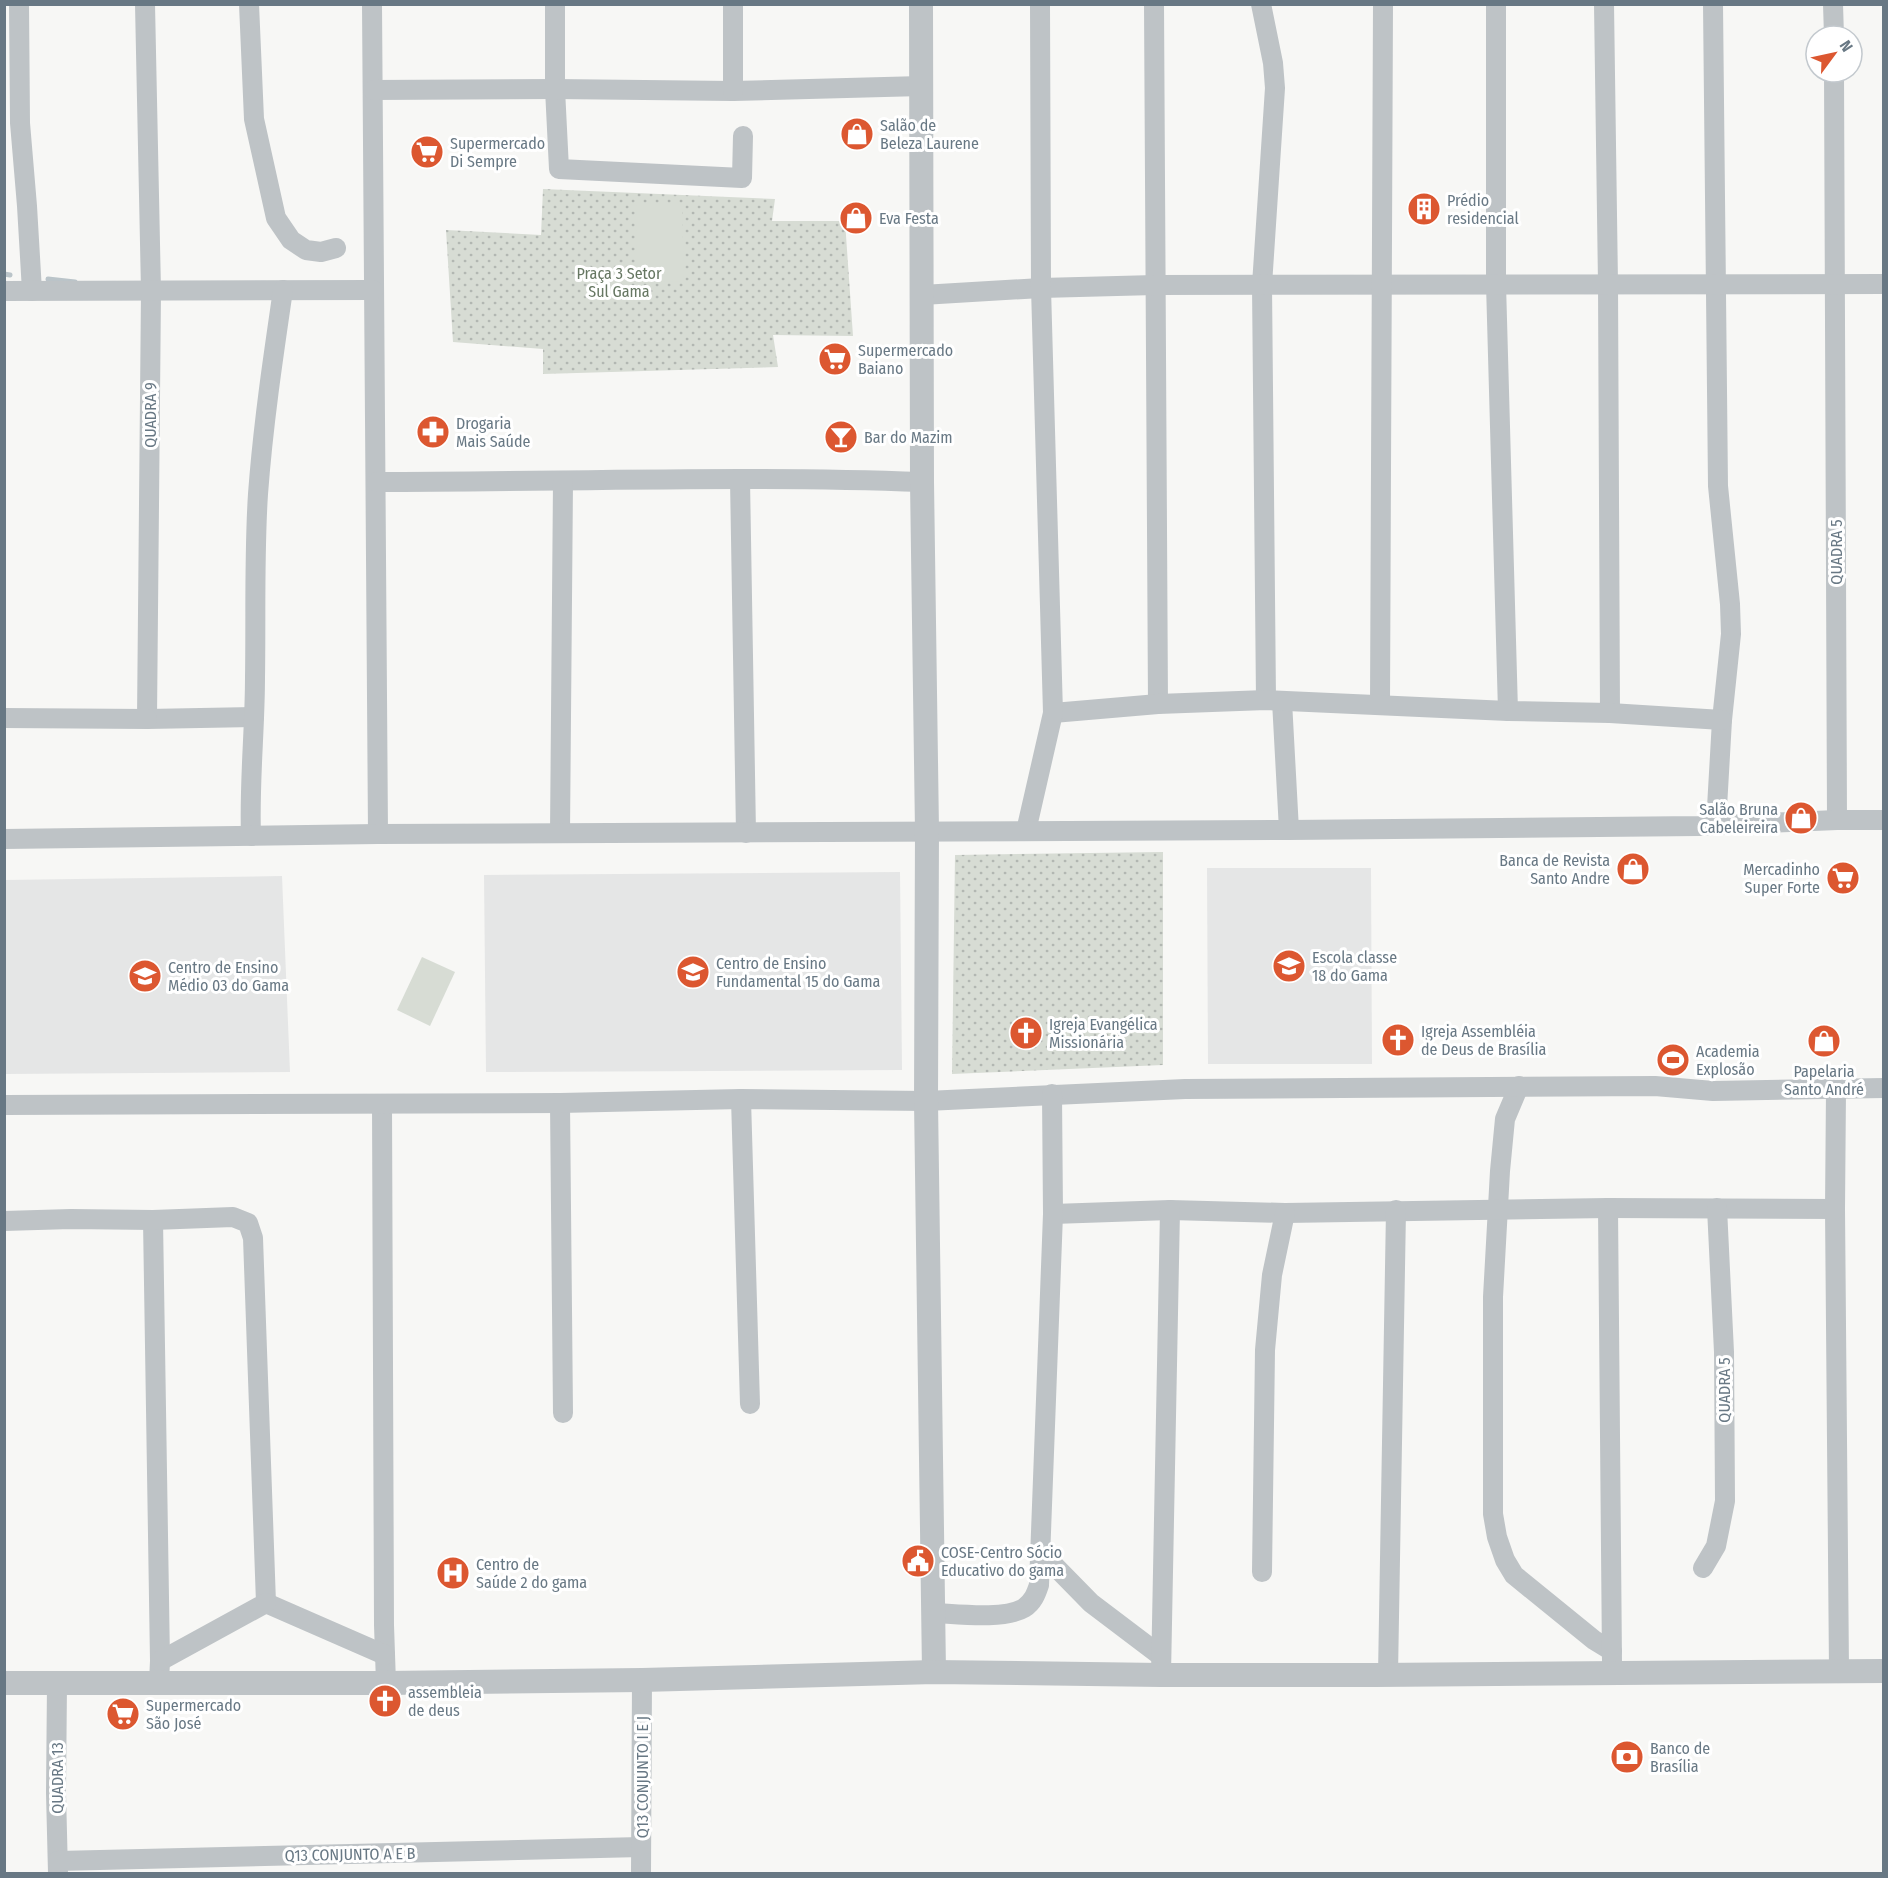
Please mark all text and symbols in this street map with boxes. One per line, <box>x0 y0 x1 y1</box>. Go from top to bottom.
north arrow <box>1804 24 1864 84</box>
text: N <box>1836 37 1857 55</box>
shop icon: Salão de Beleza Laurene <box>839 116 875 152</box>
place label: Salão de Beleza Laurene <box>880 116 979 153</box>
supermarket icon: Supermercado Di Sempre <box>409 134 445 170</box>
place label: Supermercado Di Sempre <box>450 134 545 171</box>
building icon: Prédio residencial <box>1406 191 1442 227</box>
place label: Prédio residencial <box>1447 191 1519 228</box>
shop icon: Eva Festa <box>838 200 874 236</box>
place label: Eva Festa <box>879 209 939 228</box>
park label: Praça 3 Setor Sul Gama <box>576 264 662 301</box>
supermarket icon: Supermercado Baiano <box>817 341 853 377</box>
place label: Supermercado Baiano <box>858 341 953 378</box>
street label: QUADRA 9 <box>141 382 160 448</box>
pharmacy icon: Drogaria Mais Saúde <box>415 414 451 450</box>
place label: Drogaria Mais Saúde <box>456 414 531 451</box>
bar icon: Bar do Mazim <box>823 419 859 455</box>
place label: Bar do Mazim <box>864 428 953 447</box>
street label: QUADRA 5 <box>1827 519 1846 585</box>
place label: Salão Bruna Cabeleireira <box>1699 800 1778 837</box>
shop icon: Salão Bruna Cabeleireira <box>1783 800 1819 836</box>
place label: Banca de Revista Santo Andre <box>1499 851 1610 888</box>
shop icon: Banca de Revista Santo Andre <box>1615 851 1651 887</box>
place label: Mercadinho Super Forte <box>1743 860 1820 897</box>
supermarket icon: Mercadinho Super Forte <box>1825 860 1861 896</box>
school or university icon: Escola classe 18 do Gama <box>1271 948 1307 984</box>
place label: Escola classe 18 do Gama <box>1312 948 1397 985</box>
school or university icon: Centro de Ensino Fundamental 15 do Gama <box>675 954 711 990</box>
place label: Centro de Ensino Fundamental 15 do Gama <box>716 954 880 991</box>
school or university icon: Centro de Ensino Médio 03 do Gama <box>127 958 163 994</box>
place label: Centro de Ensino Médio 03 do Gama <box>168 958 289 995</box>
church icon: Igreja Evangélica Missionária <box>1008 1015 1044 1051</box>
place label: Igreja Evangélica Missionária <box>1049 1015 1158 1052</box>
church icon: Igreja Assembléia de Deus de Brasília <box>1380 1022 1416 1058</box>
place label: Igreja Assembléia de Deus de Brasília <box>1421 1022 1546 1059</box>
shop icon: Papelaria Santo André <box>1806 1023 1842 1059</box>
sports icon: Academia Explosão <box>1655 1042 1691 1078</box>
place label: Academia Explosão <box>1696 1042 1760 1079</box>
place label: Papelaria Santo André <box>1784 1062 1864 1099</box>
street label: QUADRA 5 <box>1715 1357 1734 1423</box>
public building icon: COSE-Centro Sócio Educativo do gama <box>900 1543 936 1579</box>
place label: COSE-Centro Sócio Educativo do gama <box>941 1543 1064 1580</box>
hospital icon: Centro de Saúde 2 do gama <box>435 1555 471 1591</box>
place label: Centro de Saúde 2 do gama <box>476 1555 587 1592</box>
church icon: assembleia de deus <box>367 1683 403 1719</box>
place label: assembleia de deus <box>408 1683 482 1720</box>
supermarket icon: Supermercado São José <box>105 1696 141 1732</box>
place label: Supermercado São José <box>146 1696 241 1733</box>
street label: Q13 CONJUNTO I E J <box>633 1716 652 1838</box>
bank icon: Banco de Brasília <box>1609 1739 1645 1775</box>
place label: Banco de Brasília <box>1650 1739 1710 1776</box>
street label: QUADRA 13 <box>48 1742 67 1814</box>
street label: Q13 CONJUNTO A E B <box>284 1844 416 1865</box>

